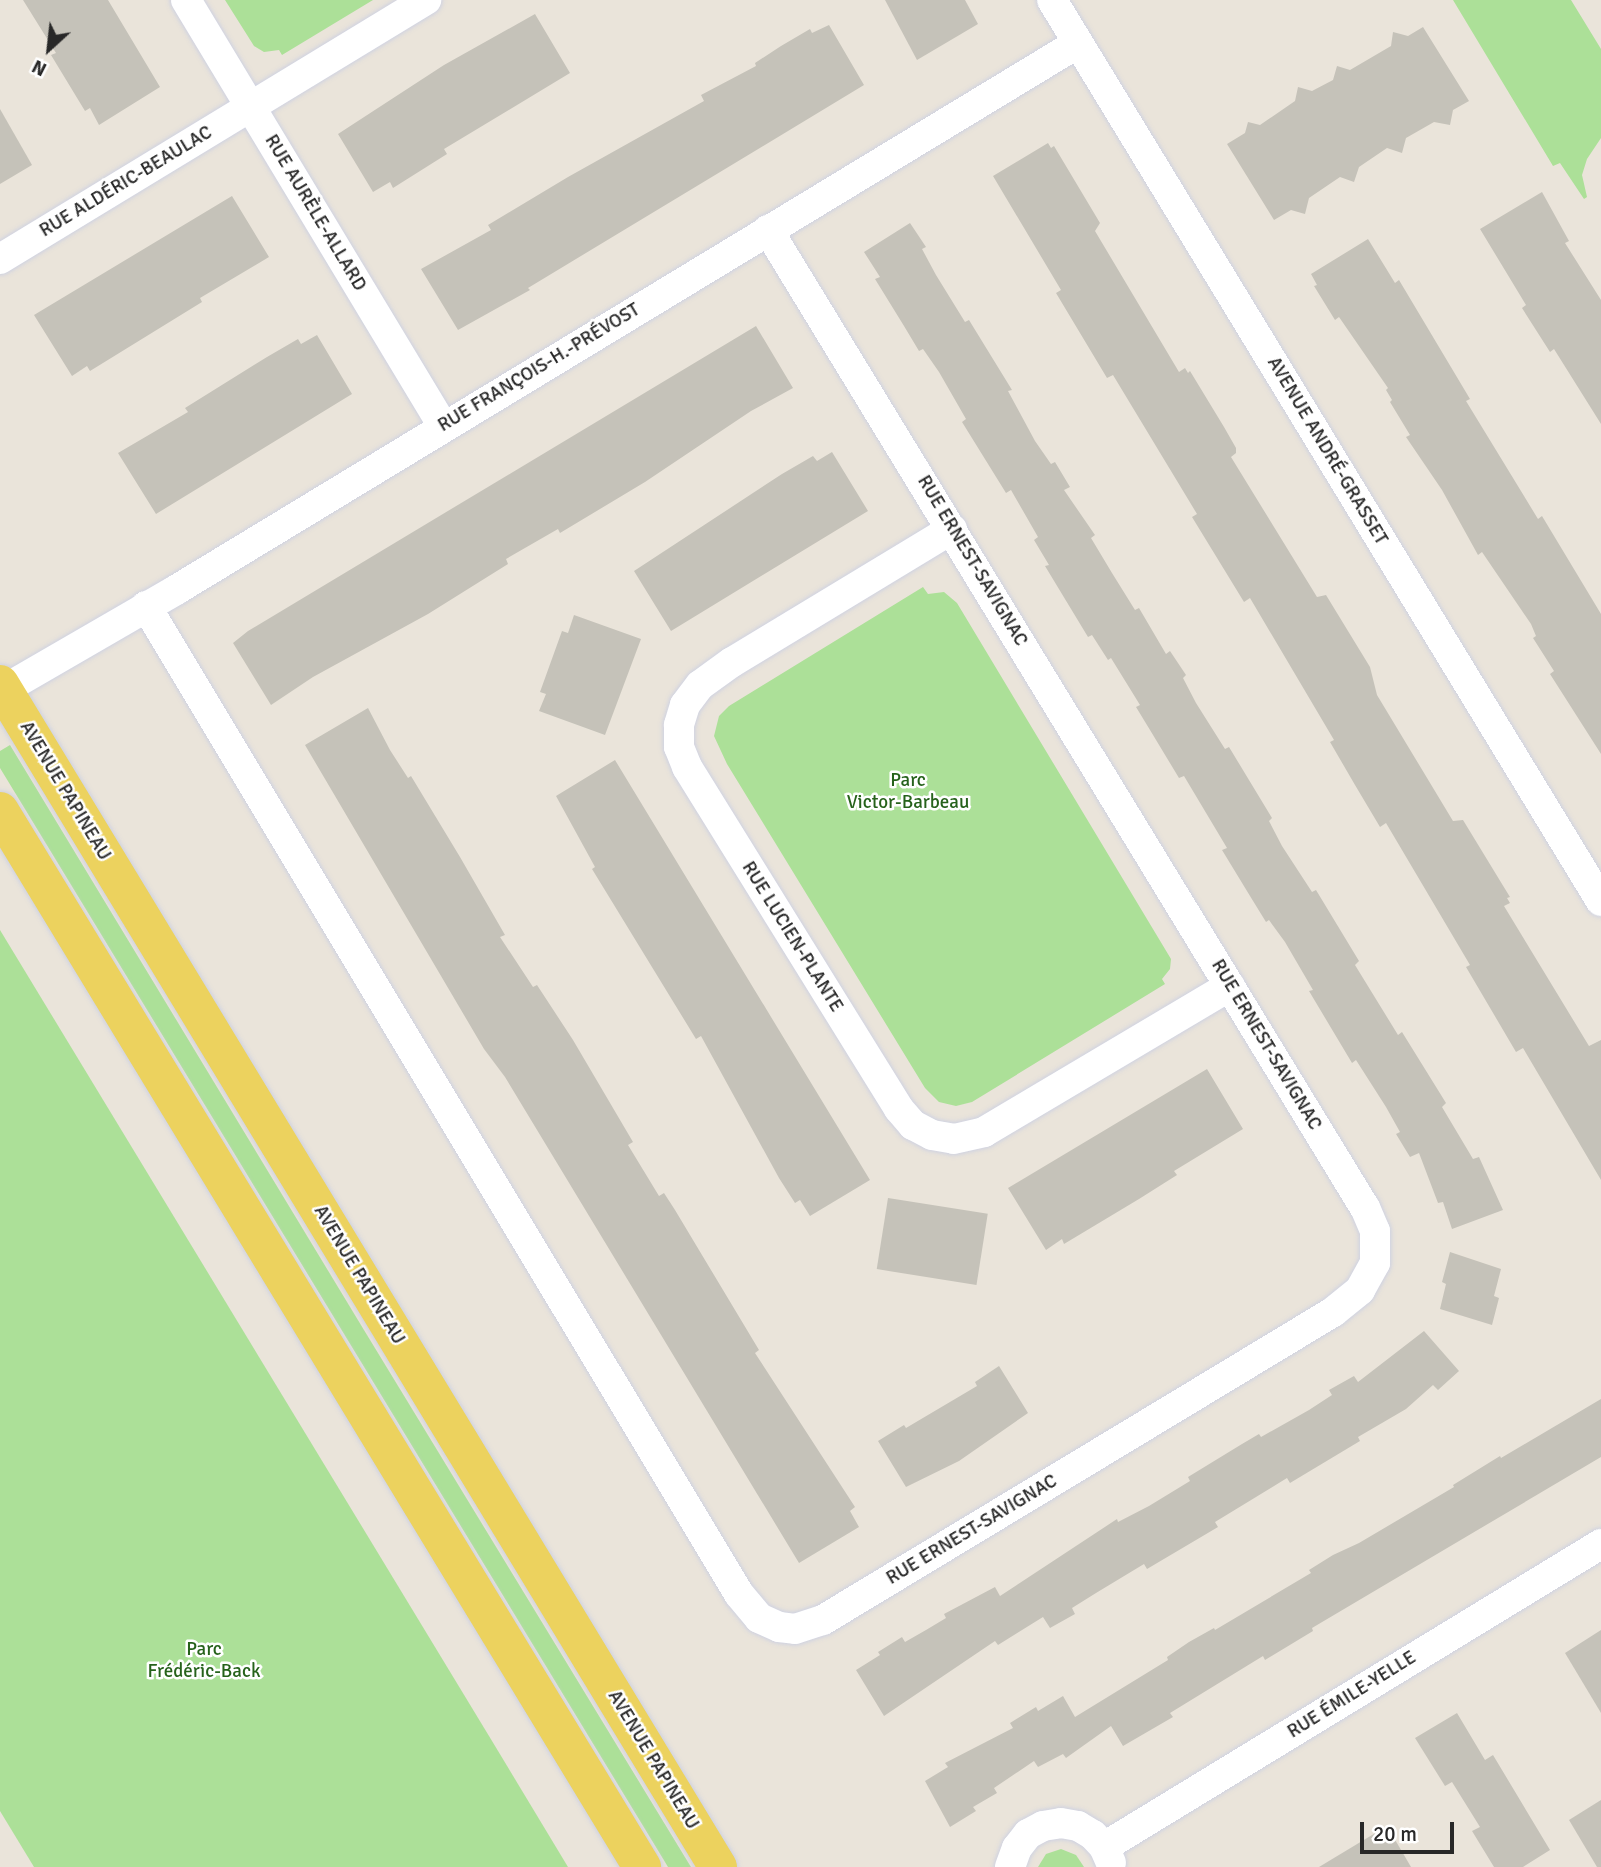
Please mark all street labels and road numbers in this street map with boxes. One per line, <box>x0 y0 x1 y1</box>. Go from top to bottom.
street label: RUE ALDÉRIC-BEAULAC <box>36 121 216 243</box>
street label: RUE AURÈLE-ALLARD <box>259 131 371 295</box>
street label: RUE FRANÇOIS-H.-PRÉVOST <box>434 299 644 437</box>
street label: AVENUE ANDRÉ-GRASSET <box>1262 353 1392 549</box>
street label: RUE ERNEST-SAVIGNAC <box>912 471 1032 651</box>
street label: AVENUE PAPINEAU <box>15 717 115 865</box>
street label: RUE LUCIEN-PLANTE <box>736 858 848 1016</box>
street label: RUE ERNEST-SAVIGNAC <box>1206 955 1326 1135</box>
street label: AVENUE PAPINEAU <box>309 1201 409 1349</box>
street label: RUE ERNEST-SAVIGNAC <box>882 1470 1062 1590</box>
street label: RUE ÉMILE-YELLE <box>1284 1646 1420 1744</box>
street label: AVENUE PAPINEAU <box>603 1686 703 1834</box>

